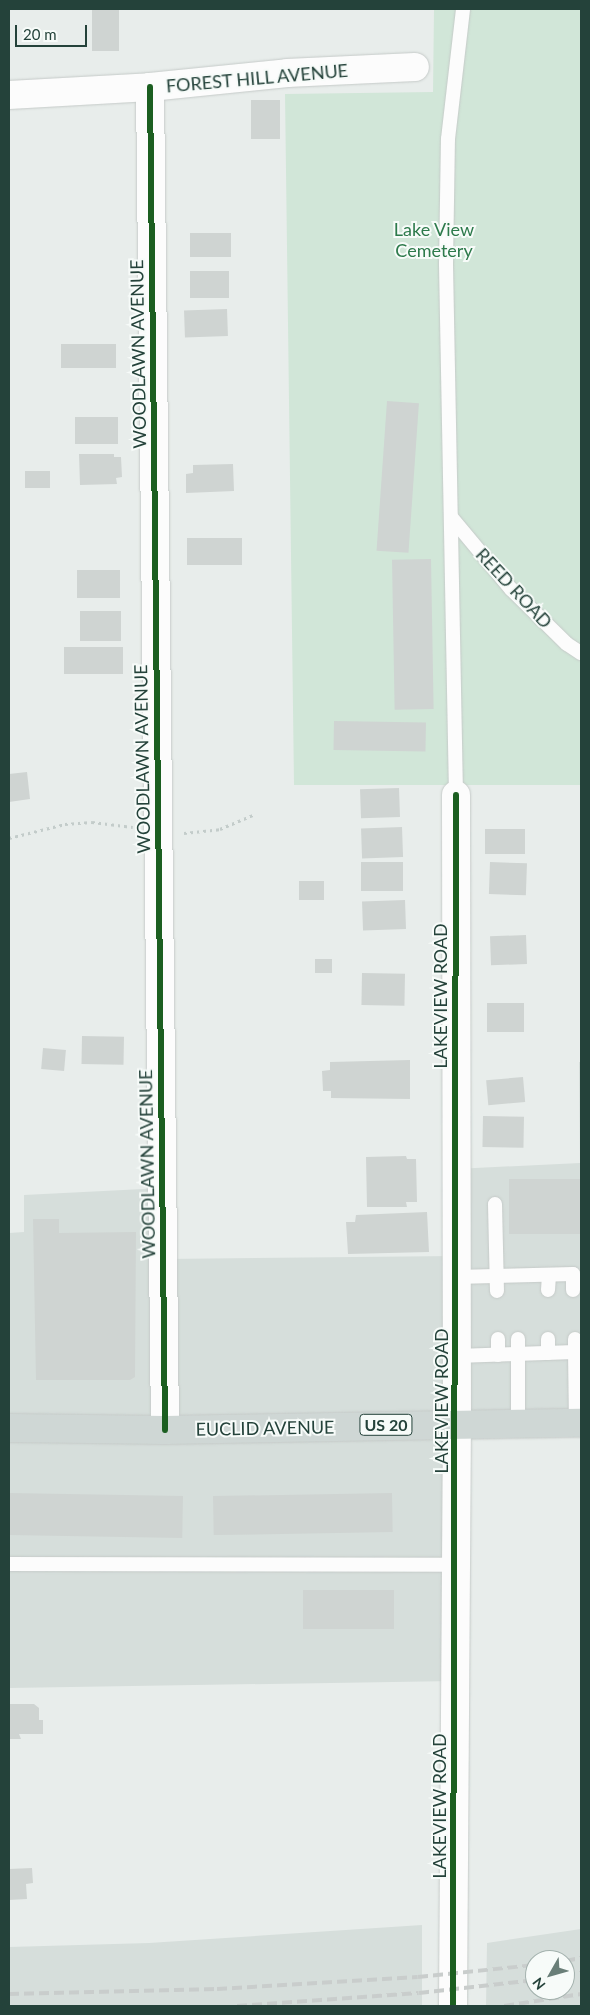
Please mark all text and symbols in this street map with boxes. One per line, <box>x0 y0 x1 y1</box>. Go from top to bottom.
scale bar <box>18 15 90 47</box>
text: 20 m <box>23 25 57 43</box>
street label: FOREST HILL AVENUE <box>164 59 350 97</box>
park label: Lake View Cemetery <box>394 219 474 262</box>
street label: WOODLAWN AVENUE <box>126 259 150 449</box>
street label: REED ROAD <box>472 544 556 632</box>
street label: WOODLAWN AVENUE <box>130 664 154 854</box>
street label: LAKEVIEW ROAD <box>429 923 451 1069</box>
street label: WOODLAWN AVENUE <box>135 1069 159 1259</box>
street label: LAKEVIEW ROAD <box>430 1328 452 1474</box>
road number: US 20 <box>358 1412 414 1438</box>
street label: EUCLID AVENUE <box>195 1416 335 1440</box>
street label: LAKEVIEW ROAD <box>428 1733 450 1879</box>
north arrow <box>525 1950 575 2000</box>
text: N <box>529 1974 549 1993</box>

